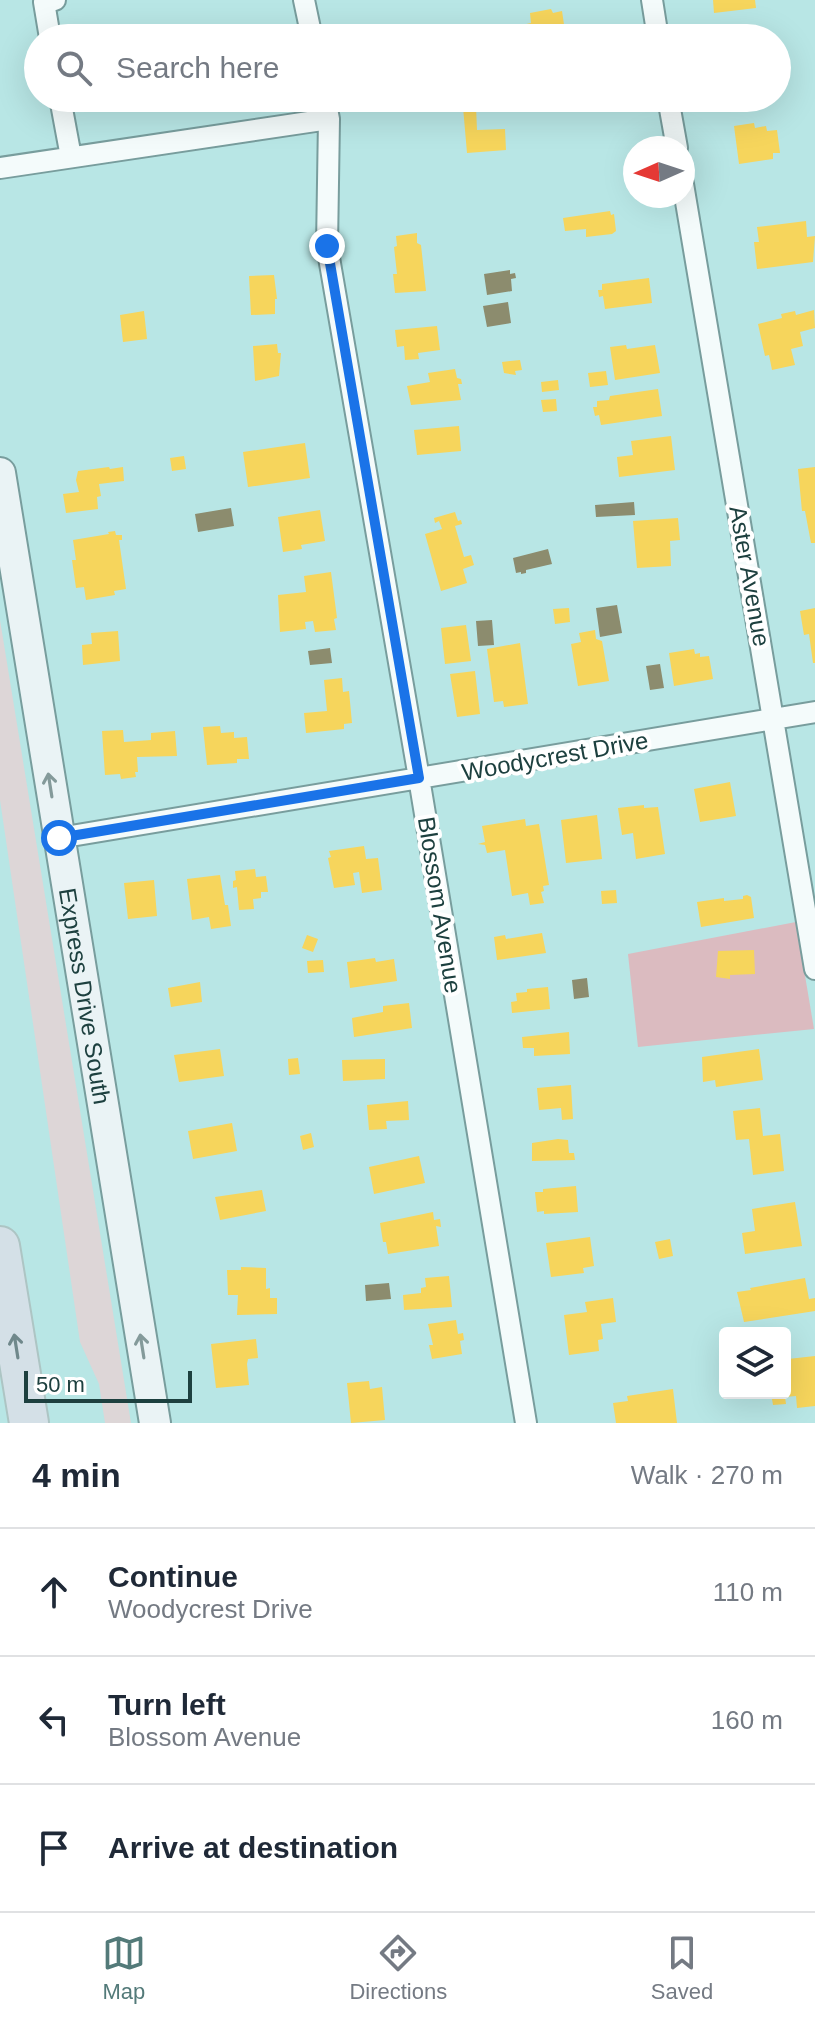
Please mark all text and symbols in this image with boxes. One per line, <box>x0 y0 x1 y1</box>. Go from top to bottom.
search box <box>24 24 791 112</box>
icon: search <box>52 46 96 90</box>
text: Search here <box>116 51 279 84</box>
north arrow <box>623 136 695 208</box>
route end <box>309 228 345 264</box>
street label: Aster Avenue <box>724 504 776 648</box>
street label: Woodycrest Drive <box>460 726 650 786</box>
one-way arrow <box>42 773 57 799</box>
street label: Blossom Avenue <box>413 815 467 995</box>
route start <box>41 820 77 856</box>
street label: Express Drive South <box>54 886 116 1106</box>
map controls <box>719 1327 791 1399</box>
button: layers <box>719 1327 791 1399</box>
one-way arrow <box>8 1334 23 1359</box>
one-way arrow <box>134 1334 149 1359</box>
scale bar <box>24 1367 192 1403</box>
text: 50 m <box>36 1372 85 1397</box>
text: 4 min <box>32 1456 121 1494</box>
text: Walk · 270 m <box>631 1460 783 1490</box>
text: Continue <box>108 1560 238 1593</box>
icon: ahead <box>32 1570 76 1614</box>
text: 110 m <box>713 1577 783 1607</box>
text: Woodycrest Drive <box>108 1594 313 1624</box>
text: Turn left <box>108 1688 226 1721</box>
icon: left <box>32 1698 76 1742</box>
text: 160 m <box>711 1705 783 1735</box>
text: Blossom Avenue <box>108 1722 301 1752</box>
icon: arrive <box>32 1826 76 1870</box>
text: Arrive at destination <box>108 1831 398 1864</box>
tab: Map <box>102 1931 146 2005</box>
tab: Directions <box>349 1931 447 2005</box>
tab: Saved <box>651 1931 713 2005</box>

